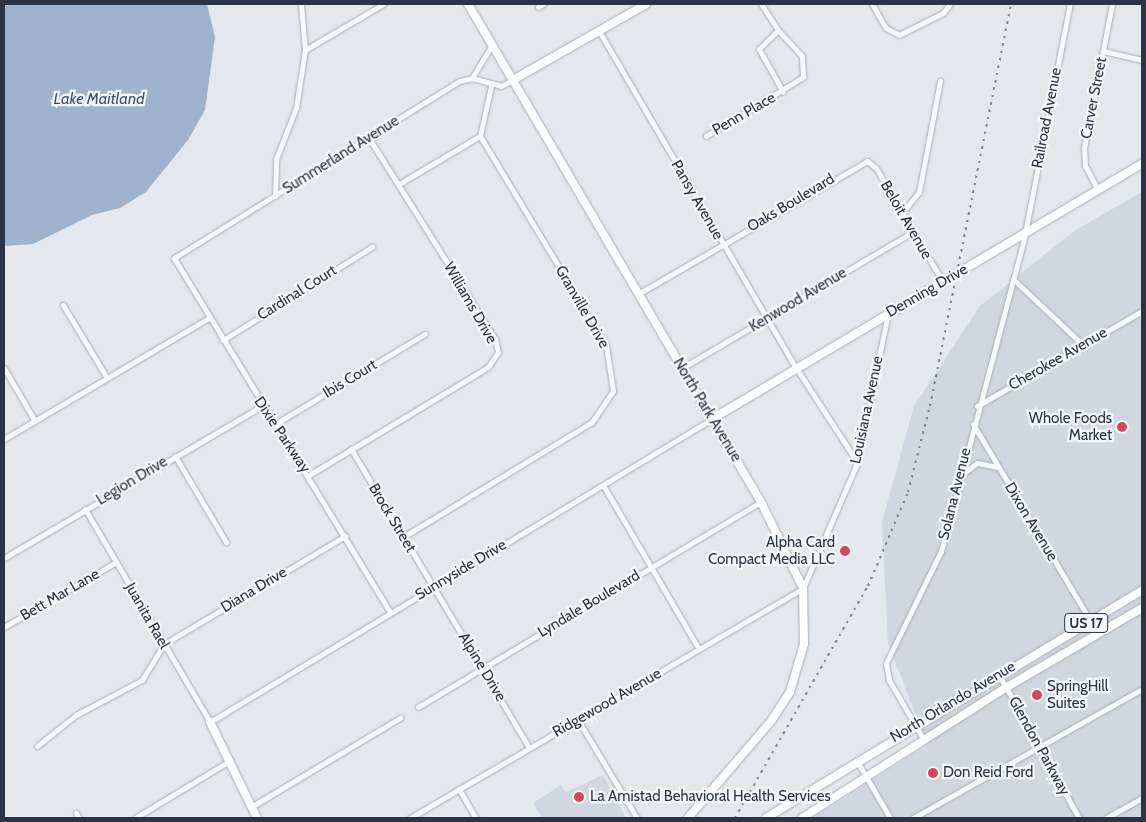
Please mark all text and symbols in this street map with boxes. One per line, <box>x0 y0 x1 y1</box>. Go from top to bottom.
street label: Carver Street <box>1077 56 1111 140</box>
street label: Railroad Avenue <box>1028 66 1066 170</box>
water label: Lake Maitland <box>53 89 145 109</box>
street label: Penn Place <box>709 89 779 139</box>
street label: Summerland Avenue <box>280 112 402 198</box>
street label: Pansy Avenue <box>667 157 727 243</box>
street label: Oaks Boulevard <box>744 170 838 236</box>
street label: Beloit Avenue <box>876 178 936 262</box>
street label: Williams Drive <box>439 259 501 347</box>
street label: Denning Drive <box>883 260 971 322</box>
street label: Cardinal Court <box>254 262 340 324</box>
street label: Granville Drive <box>551 263 613 351</box>
street label: Kenwood Avenue <box>746 264 850 336</box>
street label: Cherokee Avenue <box>1006 324 1110 394</box>
street label: Louisiana Avenue <box>847 354 887 466</box>
street label: North Park Avenue <box>669 355 745 465</box>
street label: Ibis Court <box>320 356 380 402</box>
street label: Dixie Parkway <box>250 394 314 476</box>
place label: Whole Foods Market <box>1029 409 1112 444</box>
marker: Whole Foods Market <box>1116 421 1128 433</box>
street label: Solana Avenue <box>935 446 975 542</box>
street label: Legion Drive <box>93 453 171 509</box>
street label: Dixon Avenue <box>1001 479 1061 565</box>
street label: Brock Street <box>364 480 420 556</box>
place label: Alpha Card Compact Media LLC <box>708 533 835 568</box>
street label: Sunnyside Drive <box>412 536 510 604</box>
marker: Alpha Card Compact Media LLC <box>839 545 851 557</box>
street label: Diana Drive <box>218 563 290 617</box>
street label: Bett Mar Lane <box>17 565 103 625</box>
street label: Lyndale Boulevard <box>535 566 643 642</box>
street label: Juanita Rael <box>121 580 173 652</box>
road number: US 17 <box>1064 612 1108 634</box>
street label: Alpine Drive <box>454 629 510 705</box>
street label: North Orlando Avenue <box>887 658 1019 746</box>
street label: Ridgewood Avenue <box>550 665 664 741</box>
place label: SpringHill Suites <box>1047 677 1108 712</box>
marker: SpringHill Suites <box>1031 689 1043 701</box>
street label: Glendon Parkway <box>1004 693 1074 799</box>
place label: Don Reid Ford <box>943 764 1033 782</box>
marker: Don Reid Ford <box>927 767 939 779</box>
place label: La Amistad Behavioral Health Services <box>590 788 831 806</box>
marker: La Amistad Behavioral Health Services <box>572 790 586 804</box>

